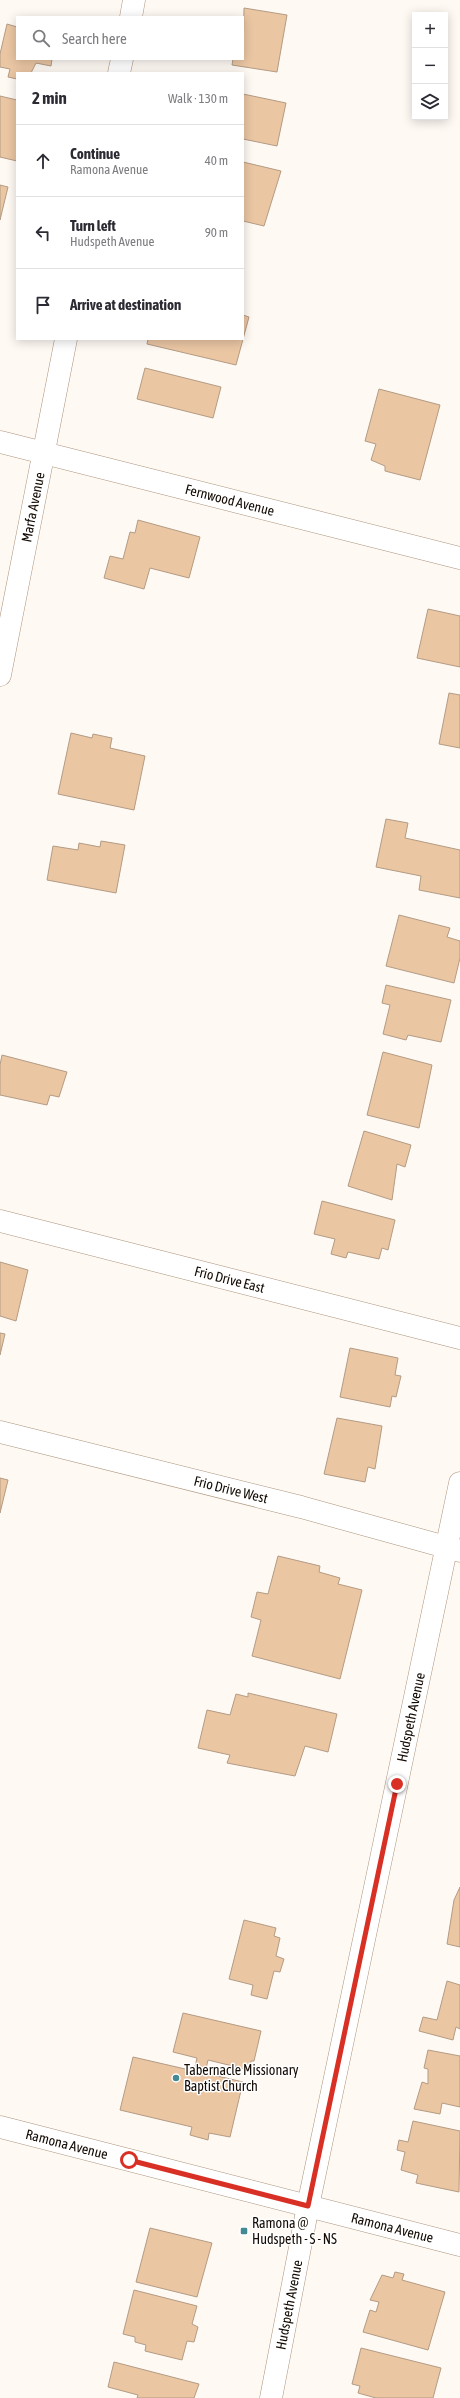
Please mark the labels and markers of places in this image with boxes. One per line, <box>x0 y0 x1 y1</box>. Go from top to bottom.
place label: Tabernacle Missionary Baptist Church <box>184 2062 299 2094</box>
marker: Tabernacle Missionary Baptist Church <box>171 2073 181 2083</box>
place label: Ramona @ Hudspeth - S - NS <box>252 2215 337 2247</box>
marker: Ramona @ Hudspeth - S - NS <box>239 2226 249 2236</box>

